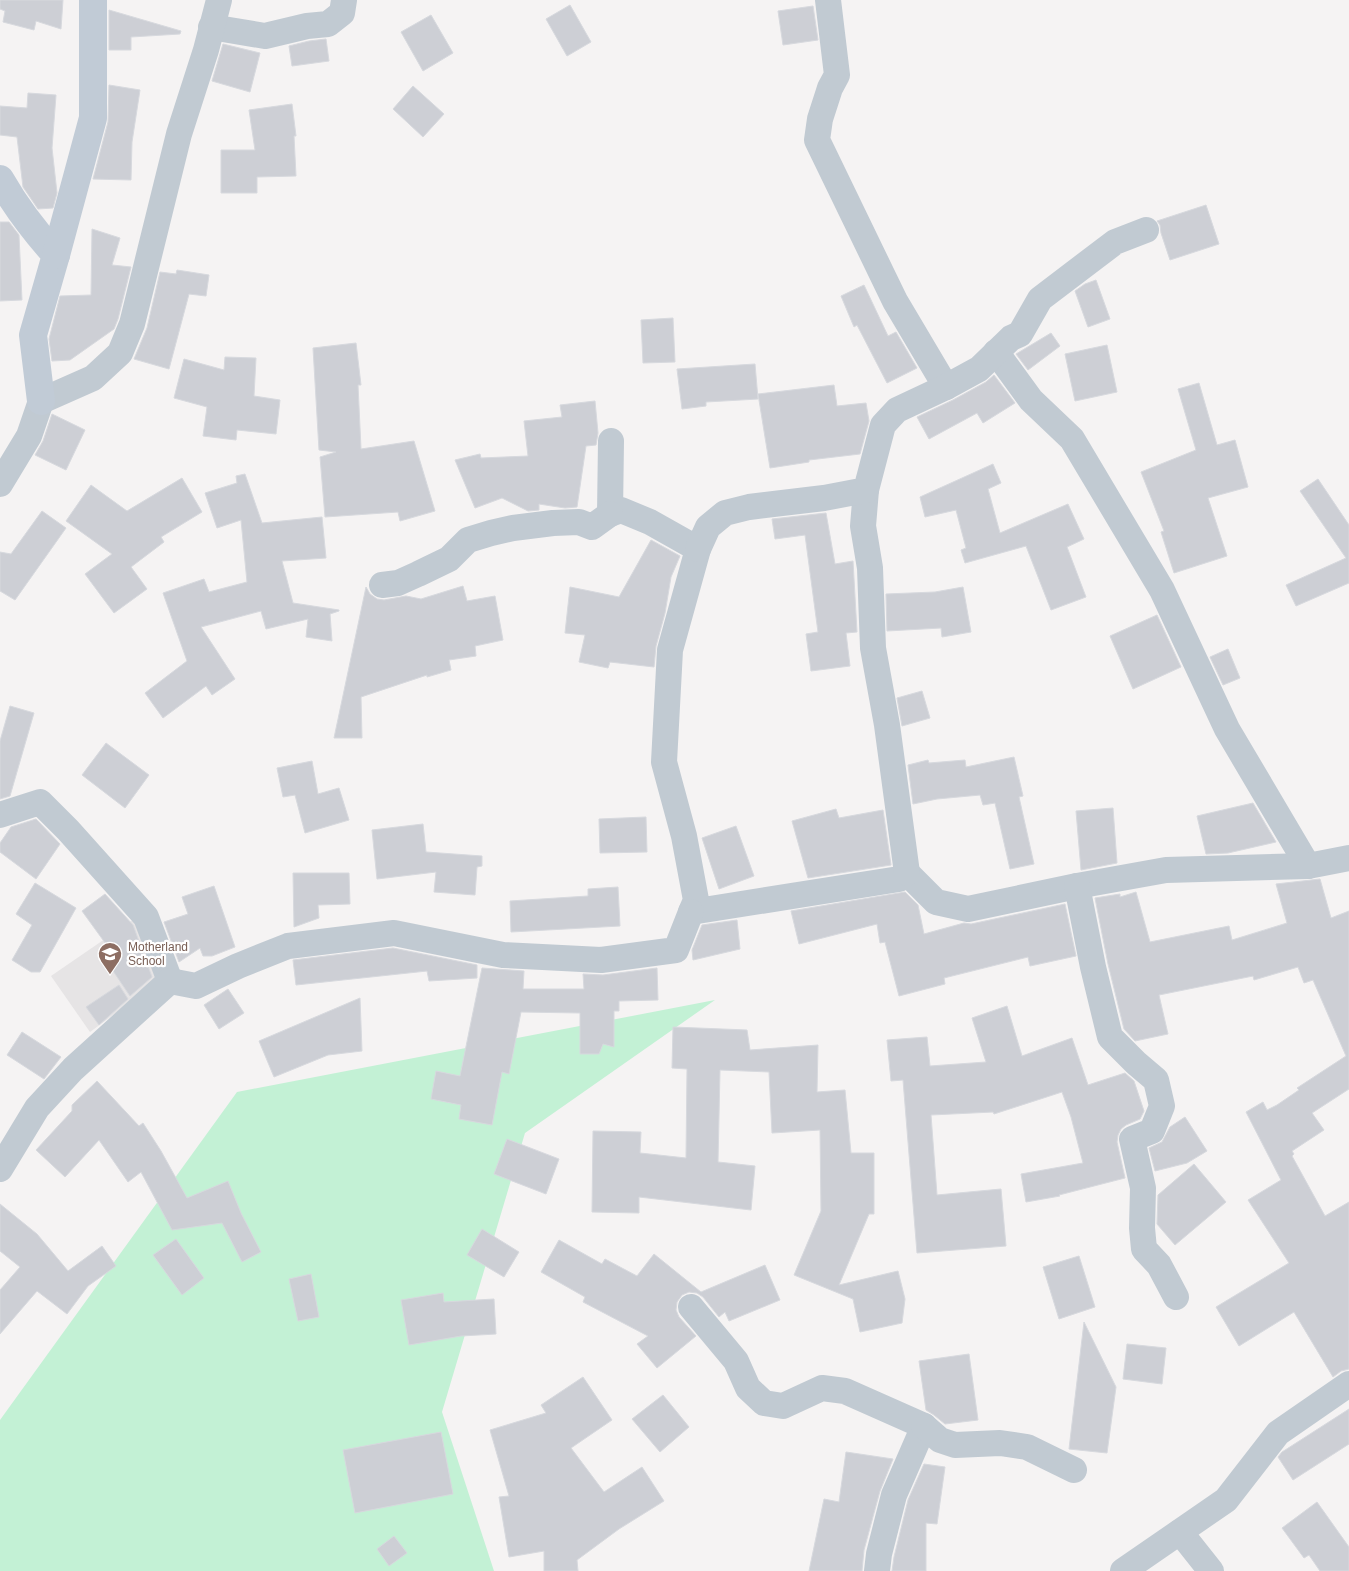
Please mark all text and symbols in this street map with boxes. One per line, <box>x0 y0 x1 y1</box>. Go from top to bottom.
place label: Motherland School <box>128 940 188 968</box>
school or university icon: Motherland School <box>97 941 123 975</box>

